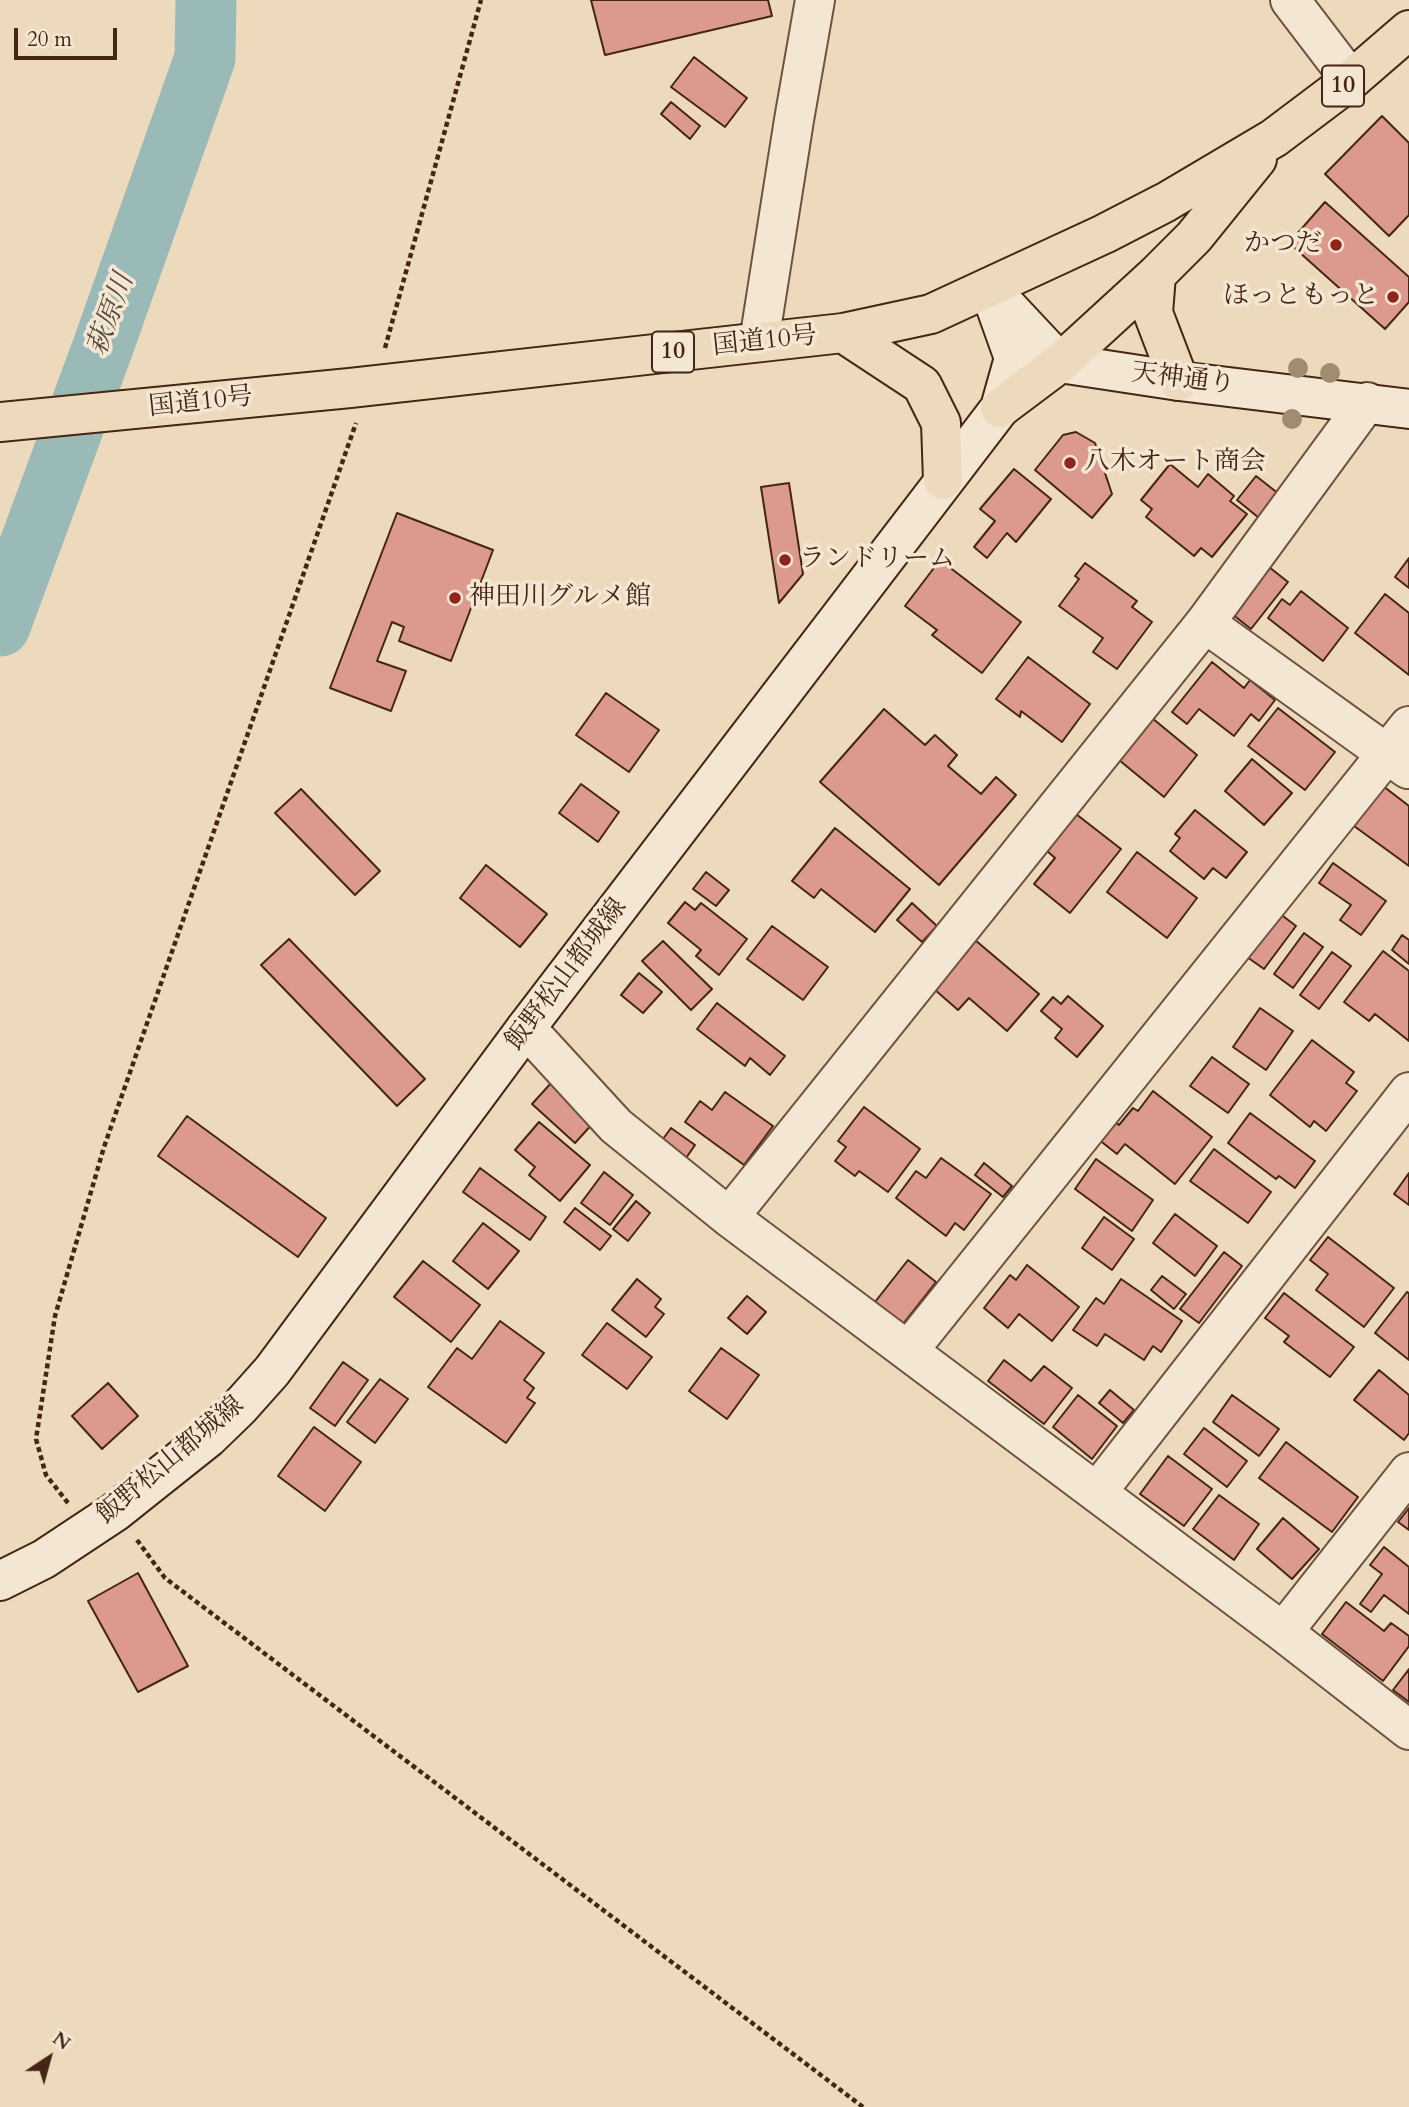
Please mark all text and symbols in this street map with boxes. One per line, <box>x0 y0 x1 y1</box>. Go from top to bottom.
scale bar <box>18 14 121 58</box>
text: 20 m <box>27 25 72 54</box>
road number: 10 <box>1322 66 1364 106</box>
place label: かつだ <box>1244 229 1322 261</box>
marker: かつだ <box>1328 237 1344 253</box>
water label: 萩原川 <box>82 270 142 360</box>
place label: ほっともっと <box>1223 281 1379 313</box>
marker: ほっともっと <box>1385 289 1401 305</box>
street label: 国道10号 <box>711 321 819 363</box>
road number: 10 <box>652 332 694 372</box>
street label: 天神通り <box>1129 358 1237 402</box>
street label: 国道10号 <box>147 382 255 424</box>
place label: 八木オート商会 <box>1084 447 1266 479</box>
marker: 八木オート商会 <box>1062 455 1078 471</box>
place label: ランドリーム <box>799 544 955 576</box>
marker: ランドリーム <box>777 552 793 568</box>
place label: 神田川グルメ館 <box>469 582 651 614</box>
marker: 神田川グルメ館 <box>447 590 463 606</box>
street label: 飯野松山都城線 <box>500 893 634 1057</box>
street label: 飯野松山都城線 <box>91 1391 251 1531</box>
north arrow <box>14 2023 84 2093</box>
text: N <box>47 2026 76 2056</box>

